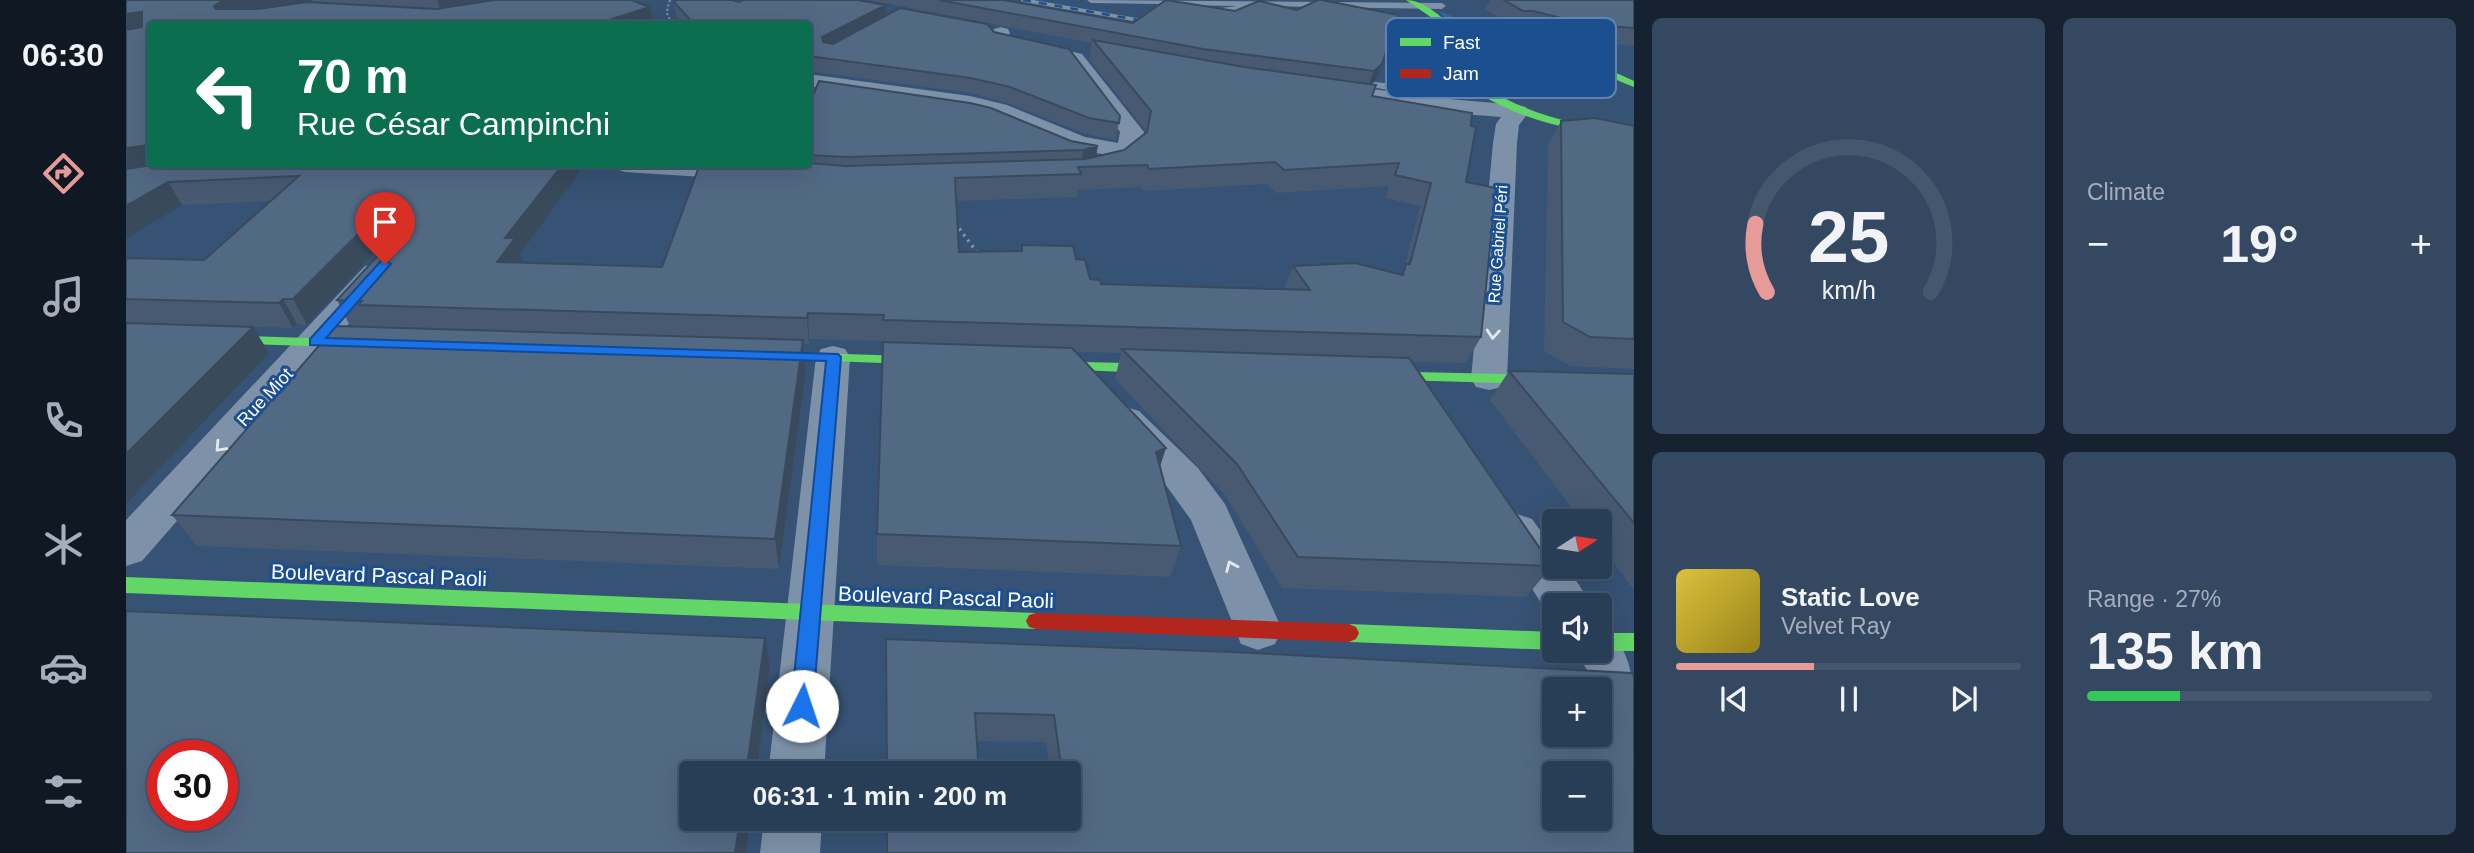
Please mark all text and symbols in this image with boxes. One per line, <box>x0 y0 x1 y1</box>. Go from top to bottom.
legend <box>1386 18 1616 98</box>
text: Fast <box>1443 32 1481 53</box>
text: 06:30 <box>22 37 104 73</box>
icon: left <box>182 49 273 140</box>
text: 70 m <box>297 49 409 103</box>
text: Jam <box>1443 63 1479 84</box>
text: Rue César Campinchi <box>297 106 610 142</box>
icon: directions <box>39 149 88 198</box>
text: Climate <box>2087 179 2165 205</box>
street label: Rue Gabriel Péri <box>1485 184 1511 304</box>
pin <box>355 192 415 264</box>
text: 25 <box>1808 196 1889 277</box>
icon: arrive <box>366 203 404 241</box>
text: 19° <box>2220 215 2299 273</box>
text: − <box>2087 223 2109 265</box>
text: + <box>2410 223 2432 265</box>
icon: music <box>39 272 88 321</box>
text: km/h <box>1821 276 1876 304</box>
one-way arrow <box>1485 328 1500 339</box>
street label: Rue Miot <box>233 364 297 430</box>
icon: phone <box>39 396 88 445</box>
one-way arrow <box>215 439 228 452</box>
north arrow <box>1542 509 1612 579</box>
map controls <box>1542 509 1612 831</box>
icon: climate <box>39 520 88 569</box>
street label: Boulevard Pascal Paoli <box>271 560 487 590</box>
one-way arrow <box>1225 560 1239 573</box>
street label: Boulevard Pascal Paoli <box>838 582 1054 612</box>
text: Static Love <box>1781 582 1920 612</box>
text: Range · 27% <box>2087 586 2221 612</box>
button: sound <box>1542 593 1612 663</box>
text: Velvet Ray <box>1781 613 1891 639</box>
text: 135 km <box>2087 622 2263 680</box>
icon: car <box>39 643 88 692</box>
position arrow <box>765 669 839 743</box>
button: + <box>1542 677 1612 747</box>
icon: previous <box>1715 680 1753 718</box>
icon: pause <box>1830 680 1868 718</box>
icon: next <box>1945 680 1983 718</box>
speed limit sign: 30 <box>147 740 238 831</box>
button: − <box>1542 761 1612 831</box>
icon: filters <box>39 767 88 816</box>
text: 06:31 · 1 min · 200 m <box>753 781 1007 811</box>

